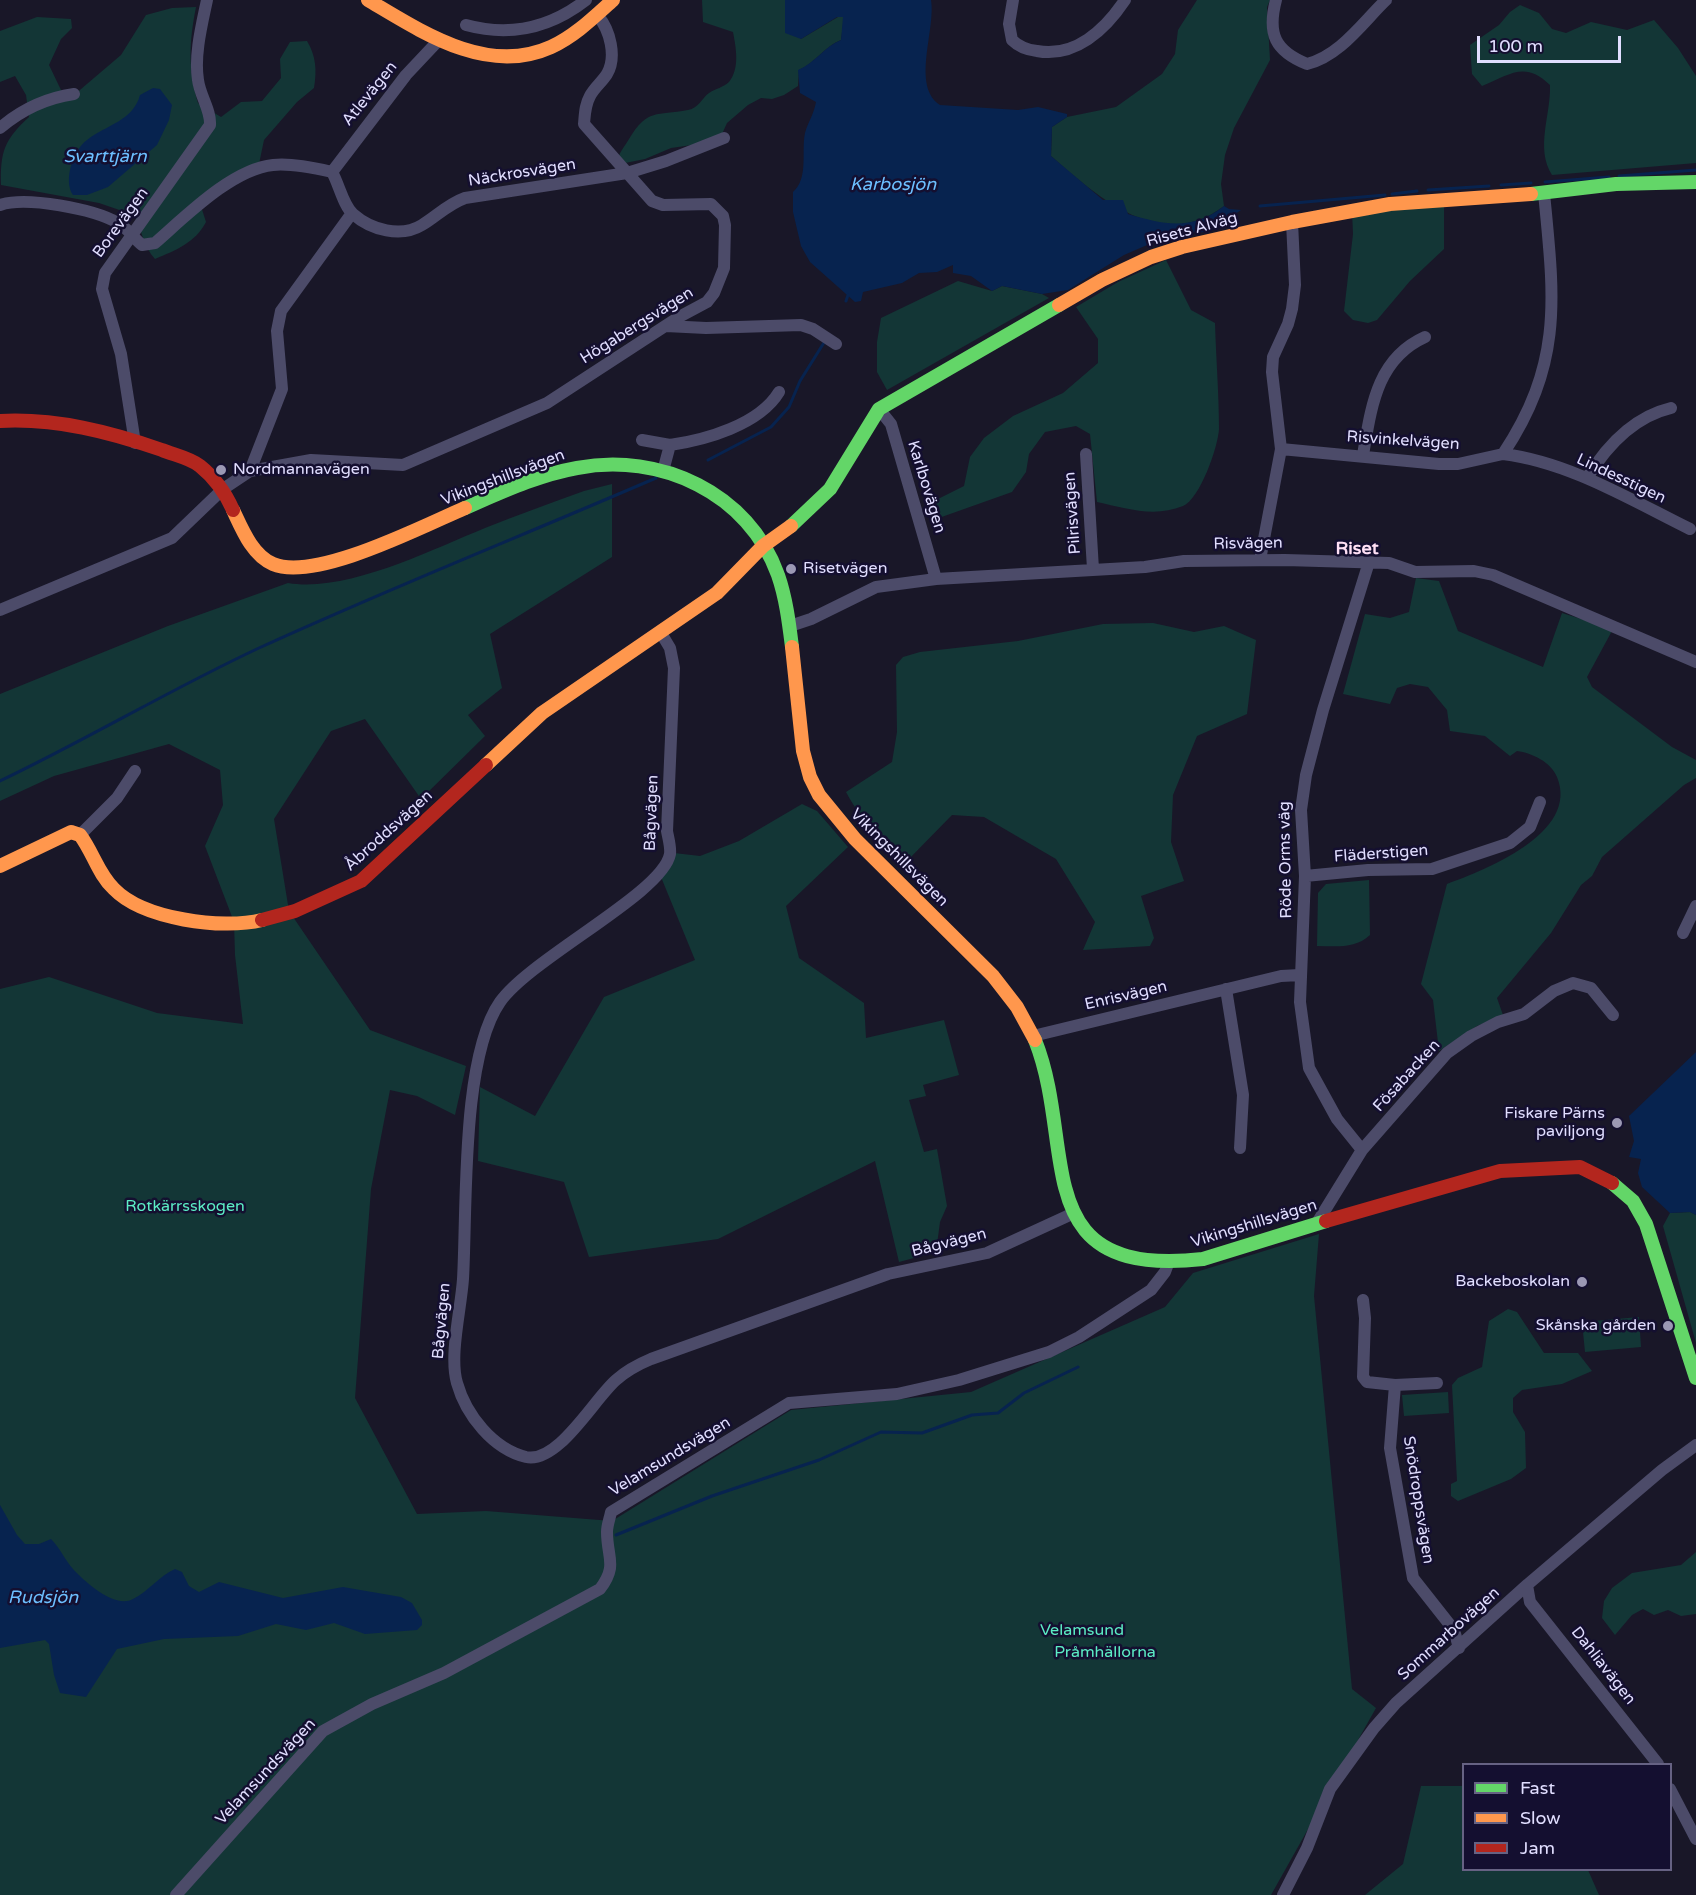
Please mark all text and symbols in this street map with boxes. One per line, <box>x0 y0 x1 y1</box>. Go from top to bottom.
scale bar <box>1480 24 1624 62</box>
text: 100 m <box>1488 35 1543 57</box>
street label: Atlevägen <box>338 58 402 130</box>
water label: Svarttjärn <box>63 146 147 168</box>
street label: Näckrosvägen <box>467 155 577 191</box>
water label: Karbosjön <box>850 174 936 196</box>
street label: Borevägen <box>89 184 153 262</box>
street label: Risets Alväg <box>1144 209 1240 251</box>
street label: Högabergsvägen <box>577 283 697 369</box>
street label: Risvinkelvägen <box>1346 427 1460 455</box>
street label: Karlbovägen <box>903 438 949 536</box>
street label: Vikingshillsvägen <box>439 446 567 510</box>
street label: Lindesstigen <box>1573 450 1669 508</box>
place label: Nordmannavägen <box>233 460 370 480</box>
marker: Nordmannavägen <box>214 463 228 477</box>
street label: Pilrisvägen <box>1061 471 1085 555</box>
street label: Risvägen <box>1213 534 1283 554</box>
district label: Riset <box>1335 538 1379 560</box>
place label: Risetvägen <box>803 559 887 579</box>
marker: Risetvägen <box>784 562 798 576</box>
street label: Bågvägen <box>641 774 663 852</box>
street label: Åbroddsvägen <box>341 787 437 875</box>
street label: Röde Orms väg <box>1275 801 1297 919</box>
street label: Vikingshillsvägen <box>846 805 952 911</box>
street label: Fläderstigen <box>1333 841 1429 867</box>
street label: Enrisvägen <box>1083 977 1169 1015</box>
street label: Fösabacken <box>1370 1036 1444 1116</box>
place label: Fiskare Pärns paviljong <box>1504 1104 1605 1142</box>
marker: Fiskare Pärns paviljong <box>1610 1116 1624 1130</box>
street label: Vikingshillsvägen <box>1189 1196 1319 1252</box>
park label: Rotkärrsskogen <box>125 1197 245 1217</box>
street label: Bågvägen <box>910 1224 988 1262</box>
place label: Backeboskolan <box>1455 1272 1570 1292</box>
marker: Backeboskolan <box>1575 1275 1589 1289</box>
street label: Bågvägen <box>429 1282 455 1360</box>
place label: Skånska gården <box>1536 1316 1656 1336</box>
marker: Skånska gården <box>1661 1319 1675 1333</box>
street label: Velamsundsvägen <box>606 1413 734 1501</box>
street label: Snödroppsvägen <box>1398 1435 1438 1565</box>
street label: Sommarbovägen <box>1394 1583 1504 1685</box>
water label: Rudsjön <box>8 1587 78 1609</box>
park label: Velamsund <box>1040 1621 1124 1641</box>
street label: Dahliavägen <box>1567 1623 1639 1709</box>
park label: Pråmhällorna <box>1054 1643 1156 1663</box>
street label: Velamsundsvägen <box>212 1715 320 1829</box>
legend <box>1462 1763 1672 1871</box>
text: Fast <box>1520 1777 1555 1799</box>
text: Slow <box>1520 1807 1561 1829</box>
text: Jam <box>1520 1837 1555 1859</box>

